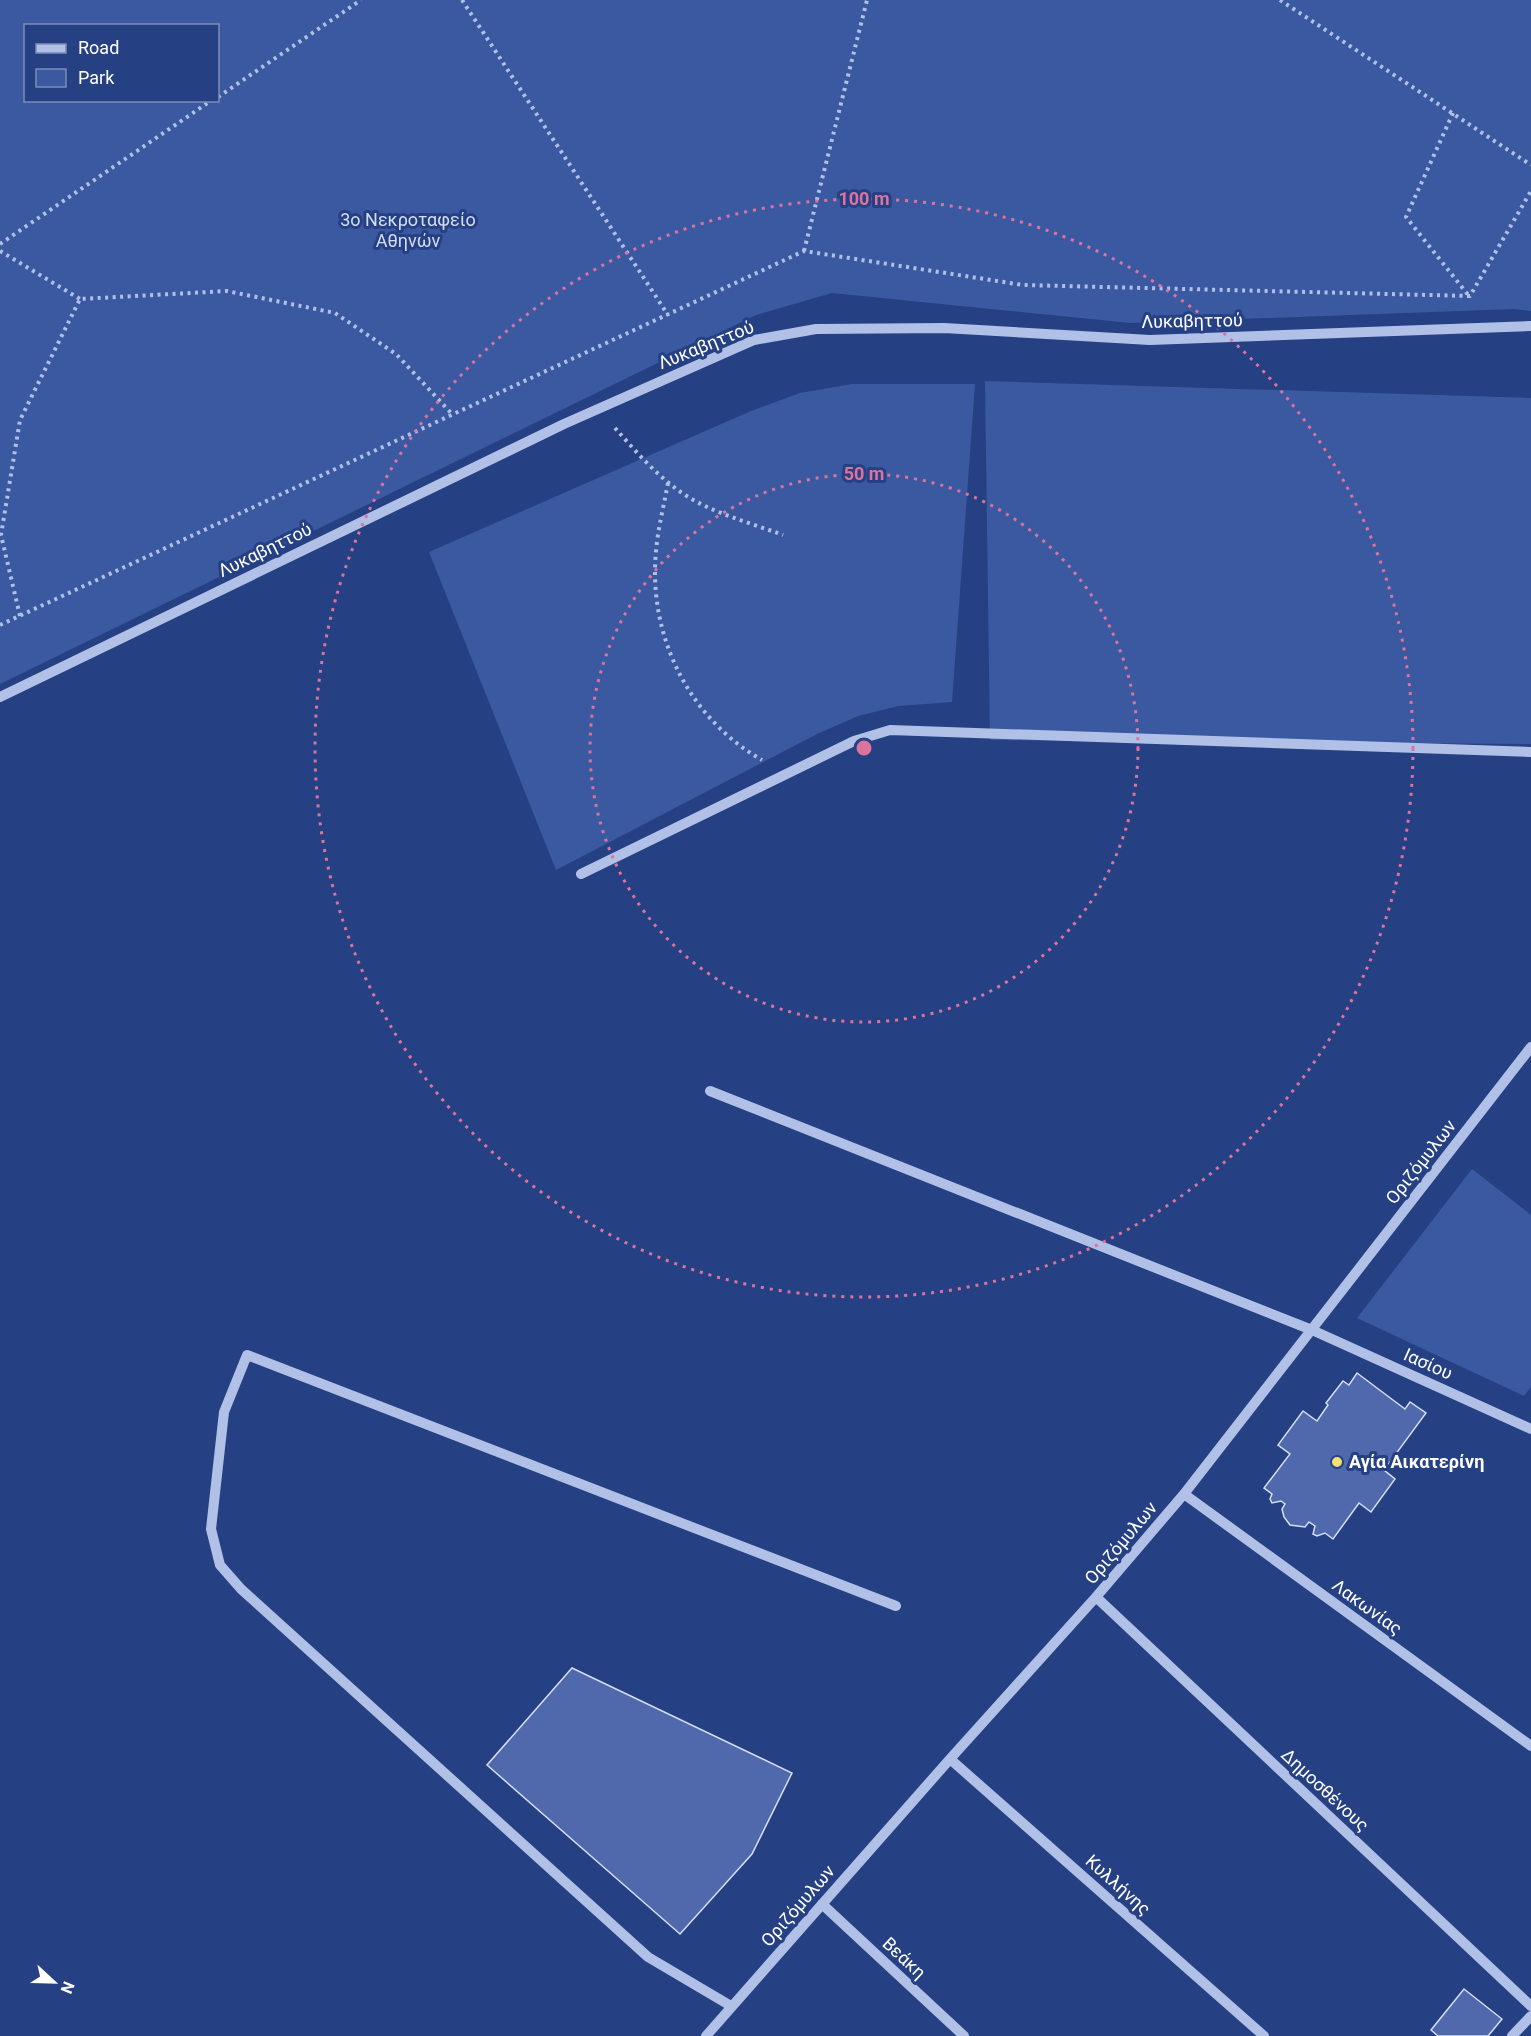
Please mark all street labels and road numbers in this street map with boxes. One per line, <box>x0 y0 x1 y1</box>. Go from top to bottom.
street label: Λυκαβηττού <box>1141 309 1243 332</box>
street label: Λυκαβηττού <box>655 316 757 373</box>
street label: Λυκαβηττού <box>215 518 315 581</box>
street label: Οριζόμυλων <box>1381 1115 1460 1208</box>
street label: Ιασίου <box>1401 1344 1456 1384</box>
street label: Οριζόμυλων <box>1080 1497 1161 1588</box>
street label: Λακωνίας <box>1328 1574 1406 1639</box>
street label: Δημοσθένους <box>1277 1744 1373 1835</box>
street label: Κυλλήνης <box>1082 1850 1155 1919</box>
street label: Οριζόμυλων <box>757 1860 839 1951</box>
street label: Βεάκη <box>878 1932 930 1983</box>

